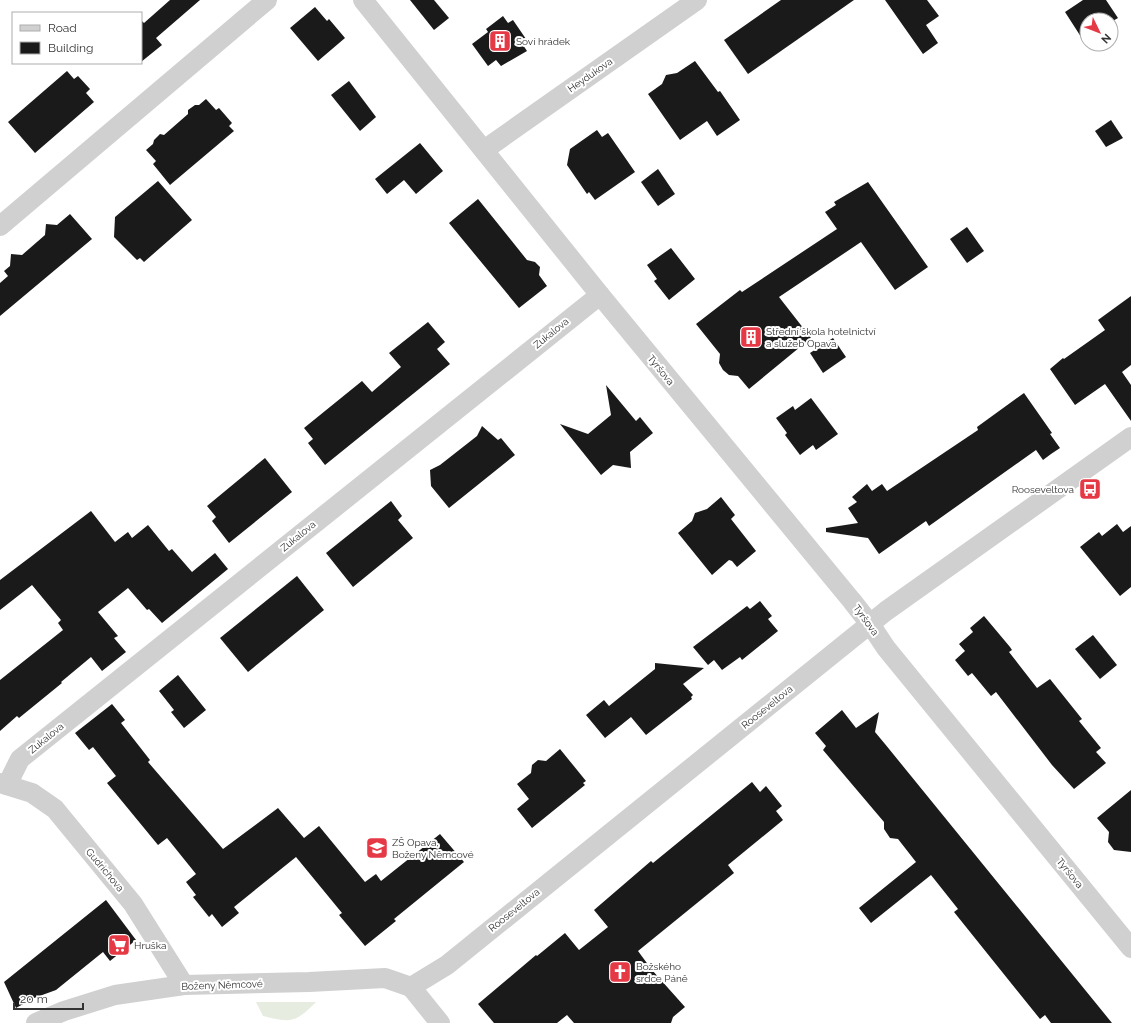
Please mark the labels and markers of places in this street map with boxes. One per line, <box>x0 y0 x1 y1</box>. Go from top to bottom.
building icon: Soví hrádek <box>487 28 513 54</box>
place label: Soví hrádek <box>516 36 571 47</box>
building icon: Střední škola hotelnictví a služeb Opava <box>738 324 764 350</box>
place label: Střední škola hotelnictví a služeb Opava <box>766 326 877 349</box>
bus stop icon: Rooseveltova <box>1077 476 1103 502</box>
place label: Rooseveltova <box>1012 484 1074 495</box>
school or university icon: ZŠ Opava, Boženy Němcové <box>364 835 390 861</box>
place label: ZŠ Opava, Boženy Němcové <box>392 837 474 860</box>
supermarket icon: Hruška <box>106 932 132 958</box>
place label: Hruška <box>134 940 166 951</box>
church icon: Božského srdce Páně <box>607 959 633 985</box>
place label: Božského srdce Páně <box>636 961 688 984</box>

